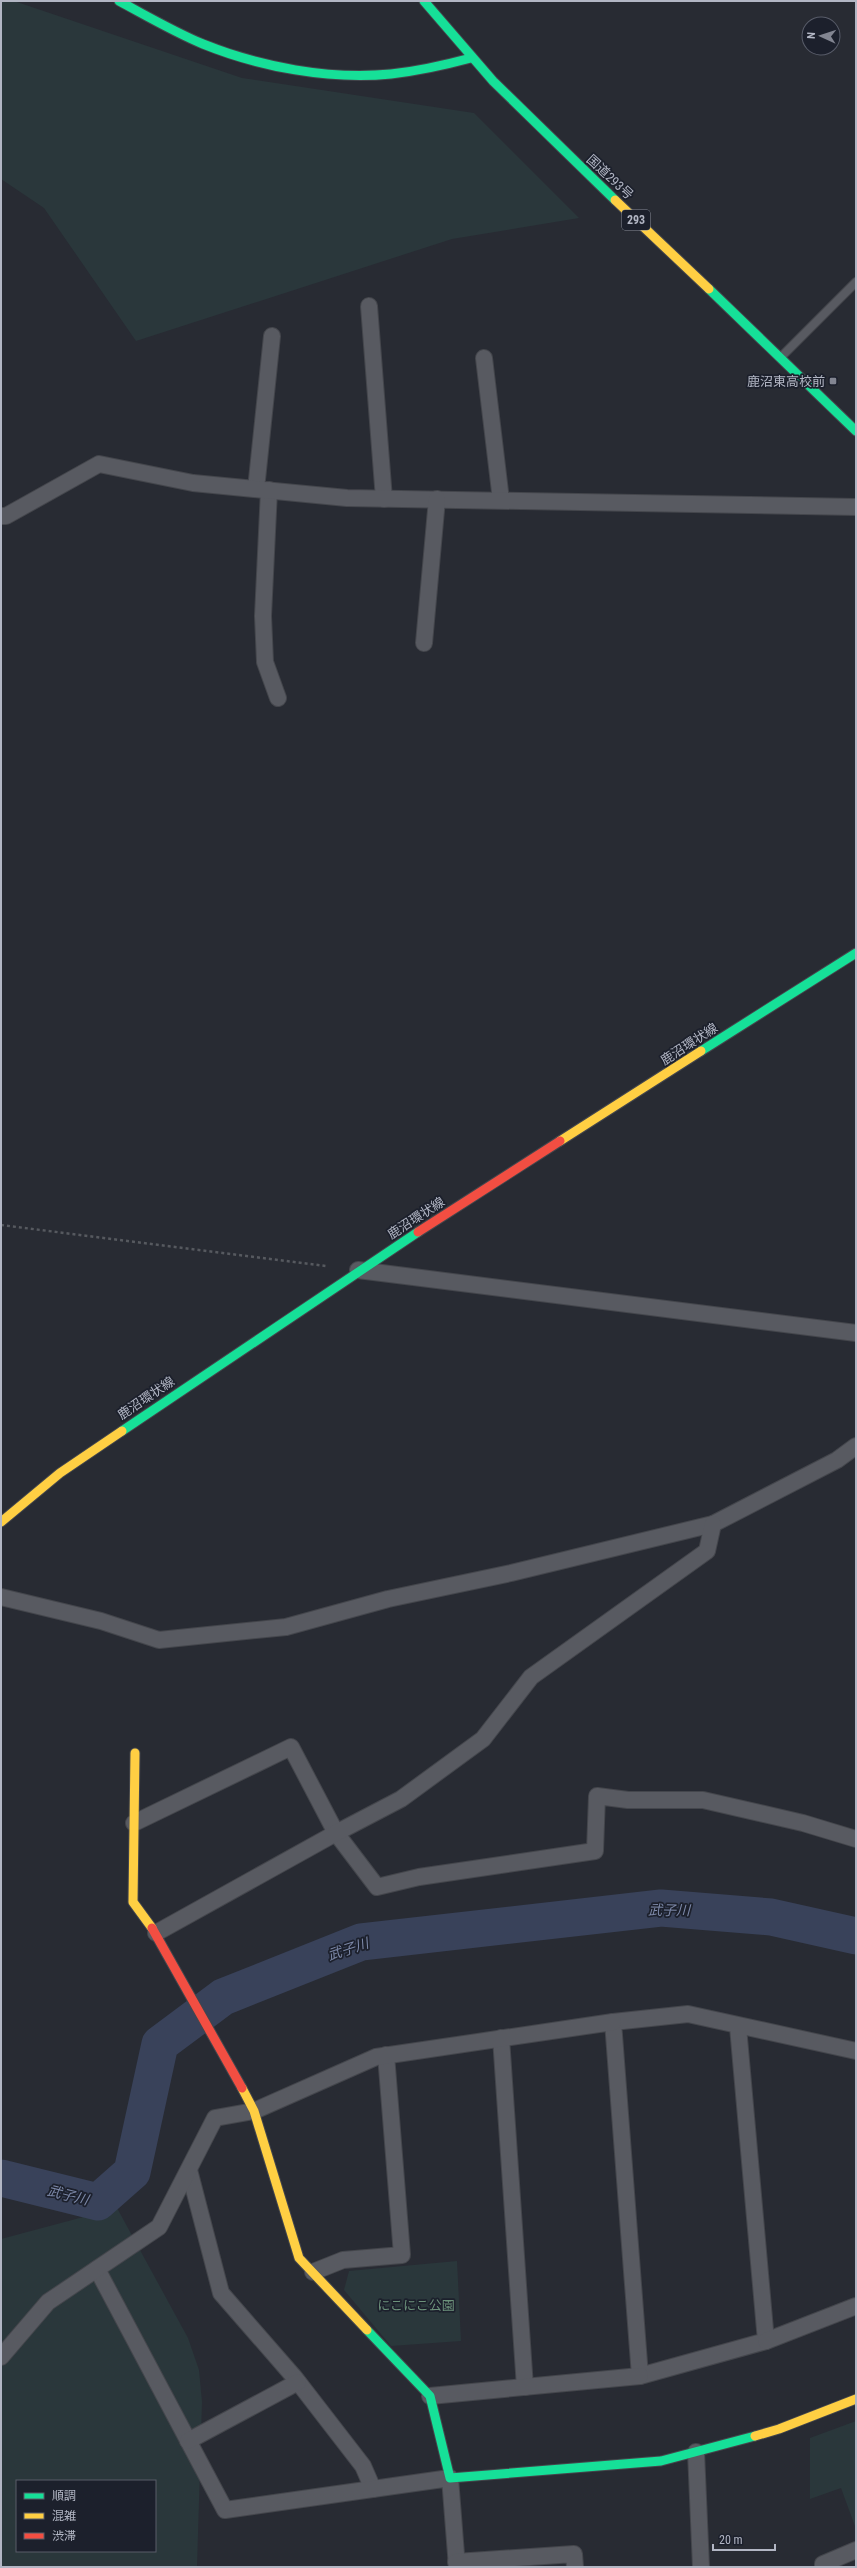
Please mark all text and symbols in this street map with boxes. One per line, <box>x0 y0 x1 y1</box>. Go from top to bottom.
north arrow <box>801 16 841 56</box>
text: N <box>805 32 818 39</box>
street label: 国道293号 <box>584 152 636 202</box>
road number: 293 <box>622 210 650 230</box>
place label: 鹿沼東高校前 <box>747 374 825 389</box>
marker: 鹿沼東高校前 <box>828 376 838 386</box>
street label: 鹿沼環状線 <box>658 1020 720 1068</box>
street label: 鹿沼環状線 <box>385 1194 447 1242</box>
street label: 鹿沼環状線 <box>115 1374 177 1422</box>
water label: 武子川 <box>648 1902 692 1918</box>
water label: 武子川 <box>326 1934 372 1963</box>
water label: 武子川 <box>46 2182 92 2208</box>
park label: にこにこ公園 <box>377 2298 455 2313</box>
legend <box>16 2480 156 2552</box>
text: 順調 <box>52 2489 76 2503</box>
text: 混雑 <box>52 2509 76 2523</box>
scale bar <box>713 2526 775 2552</box>
text: 渋滞 <box>52 2529 76 2543</box>
text: 20 m <box>719 2533 743 2547</box>

